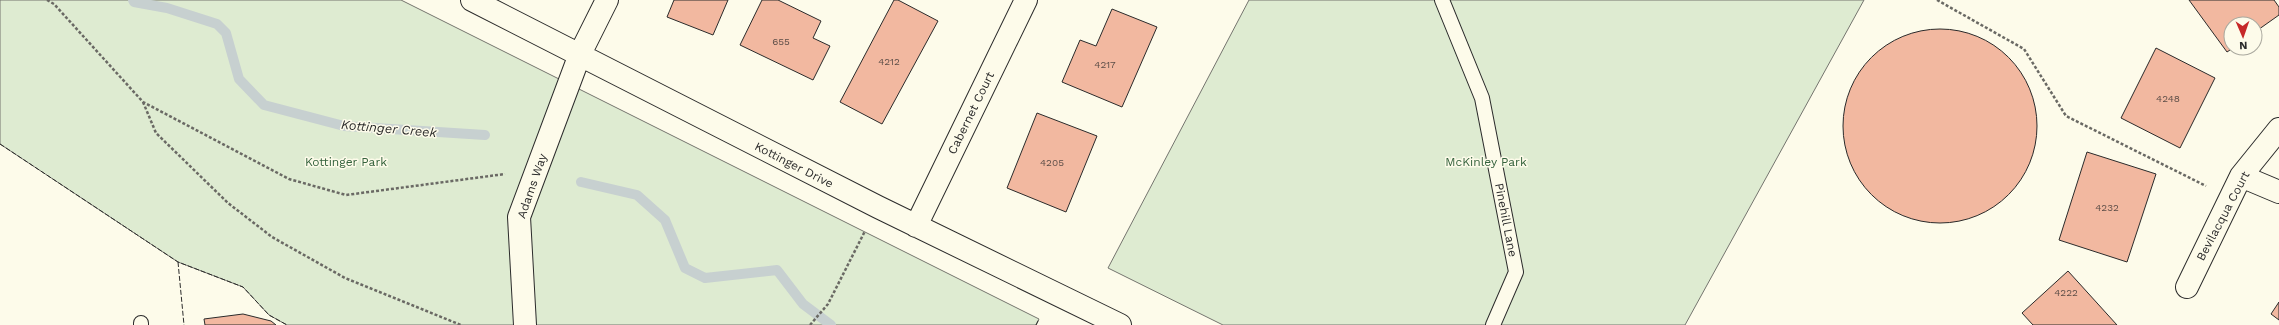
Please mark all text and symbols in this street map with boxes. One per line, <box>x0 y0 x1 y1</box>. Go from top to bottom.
north arrow <box>2223 16 2263 56</box>
house number: 655 <box>772 36 790 47</box>
text: N <box>2239 39 2248 52</box>
house number: 4212 <box>878 56 900 67</box>
house number: 4217 <box>1094 59 1116 70</box>
street label: Cabernet Court <box>945 69 997 157</box>
house number: 4248 <box>2156 93 2180 104</box>
water label: Kottinger Creek <box>341 117 438 140</box>
street label: Kottinger Drive <box>752 139 836 191</box>
street label: Adams Way <box>514 151 550 220</box>
park label: Kottinger Park <box>305 155 387 169</box>
park label: McKinley Park <box>1445 155 1527 169</box>
house number: 4205 <box>1040 157 1064 168</box>
street label: Bevilacqua Court <box>2194 169 2252 263</box>
street label: Pinehill Lane <box>1492 182 1520 258</box>
house number: 4232 <box>2095 202 2119 213</box>
house number: 4222 <box>2054 287 2078 298</box>

